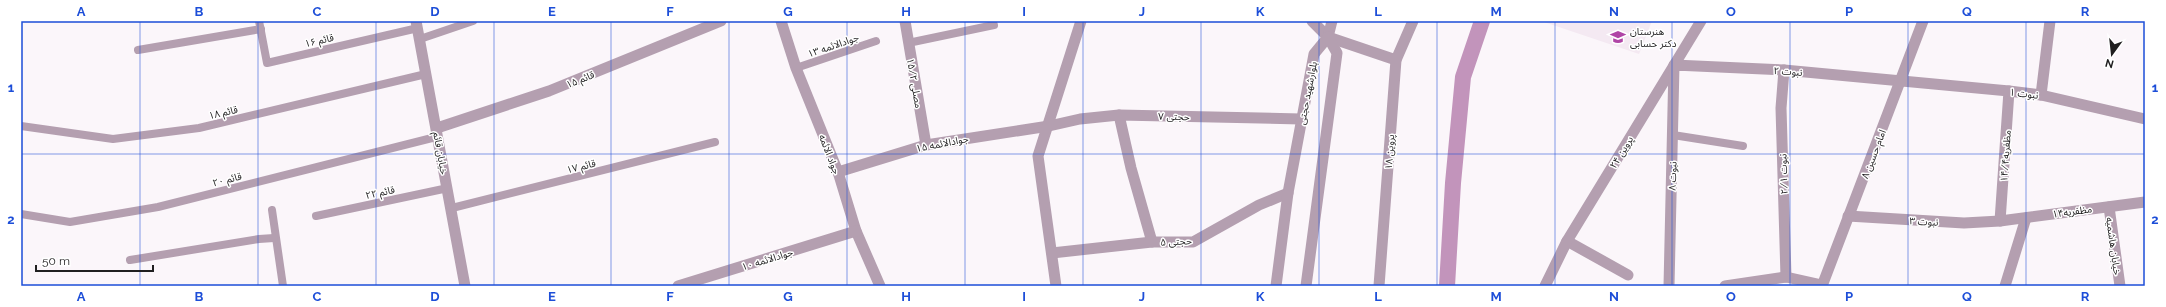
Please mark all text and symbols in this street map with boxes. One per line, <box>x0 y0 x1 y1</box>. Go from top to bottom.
text: A <box>77 4 86 19</box>
text: B <box>195 4 204 19</box>
text: C <box>313 4 322 19</box>
text: D <box>430 4 440 19</box>
text: E <box>548 4 556 19</box>
text: F <box>666 4 674 19</box>
text: G <box>783 4 793 19</box>
text: H <box>901 4 911 19</box>
text: I <box>1022 4 1026 19</box>
text: J <box>1139 4 1145 19</box>
text: K <box>1256 4 1265 19</box>
text: L <box>1374 4 1382 19</box>
text: M <box>1490 4 1502 19</box>
text: N <box>1609 4 1619 19</box>
text: O <box>1726 4 1736 19</box>
text: P <box>1845 4 1853 19</box>
text: Q <box>1962 4 1972 19</box>
text: R <box>2081 4 2090 19</box>
place label: هنرستان دکتر حسابی <box>1630 26 1677 50</box>
school or university icon: هنرستان دکتر حسابی <box>1609 28 1627 46</box>
street label: قائم ۱۶ <box>303 32 336 51</box>
street label: جوادالائمه ۱۳ <box>806 32 861 60</box>
north arrow <box>2092 34 2132 74</box>
text: N <box>2104 56 2115 71</box>
street label: مصلی ۱۵/۲ <box>905 57 924 109</box>
street label: بلوارشهید حجتی <box>1296 60 1320 126</box>
street label: نبوت ۲ <box>1773 65 1803 79</box>
street label: قائم ۱۵ <box>564 69 597 92</box>
text: 1 <box>8 80 15 95</box>
text: 1 <box>2152 80 2159 95</box>
street label: نبوت ۱ <box>2009 86 2039 102</box>
street label: قائم ۱۸ <box>207 104 240 123</box>
street label: حجتی ۷ <box>1158 111 1190 122</box>
street label: امام حسین ۸ <box>1859 128 1891 181</box>
street label: مظفریه۱۴/۴ <box>1998 130 2014 182</box>
street label: خیابان قائم <box>429 131 450 176</box>
street label: جواد الائمه <box>816 133 842 176</box>
street label: جوادالائمه ۱۵ <box>915 133 970 155</box>
street label: پروین ۱۸ <box>1383 134 1397 170</box>
street label: پروین ۲۴ <box>1608 134 1636 171</box>
street label: نبوت ۲/۱ <box>1777 153 1791 195</box>
street label: قائم ۱۷ <box>565 157 598 177</box>
street label: نبوت ۸ <box>1666 161 1680 191</box>
street label: قائم ۲۰ <box>211 170 244 190</box>
street label: قائم ۲۲ <box>364 184 397 203</box>
street label: مظفریه۱۴ <box>2051 203 2093 221</box>
text: 2 <box>7 212 15 227</box>
text: 2 <box>2151 212 2159 227</box>
street label: نبوت ۳ <box>1909 215 1939 229</box>
street label: خیابان هاشمیه <box>2104 216 2123 276</box>
street label: حجتی ۵ <box>1160 235 1192 248</box>
street label: جوادالائمه ۱۰ <box>740 246 795 273</box>
scale bar <box>36 247 153 273</box>
text: 50 m <box>42 254 70 268</box>
text: A <box>77 289 86 304</box>
text: B <box>195 289 204 304</box>
text: C <box>313 289 322 304</box>
text: D <box>430 289 440 304</box>
text: E <box>548 289 556 304</box>
text: F <box>666 289 674 304</box>
text: G <box>783 289 793 304</box>
text: H <box>901 289 911 304</box>
text: I <box>1022 289 1026 304</box>
text: J <box>1139 289 1145 304</box>
text: K <box>1256 289 1265 304</box>
text: L <box>1374 289 1382 304</box>
text: M <box>1490 289 1502 304</box>
text: N <box>1609 289 1619 304</box>
text: O <box>1726 289 1736 304</box>
text: P <box>1845 289 1853 304</box>
text: Q <box>1962 289 1972 304</box>
text: R <box>2081 289 2090 304</box>

